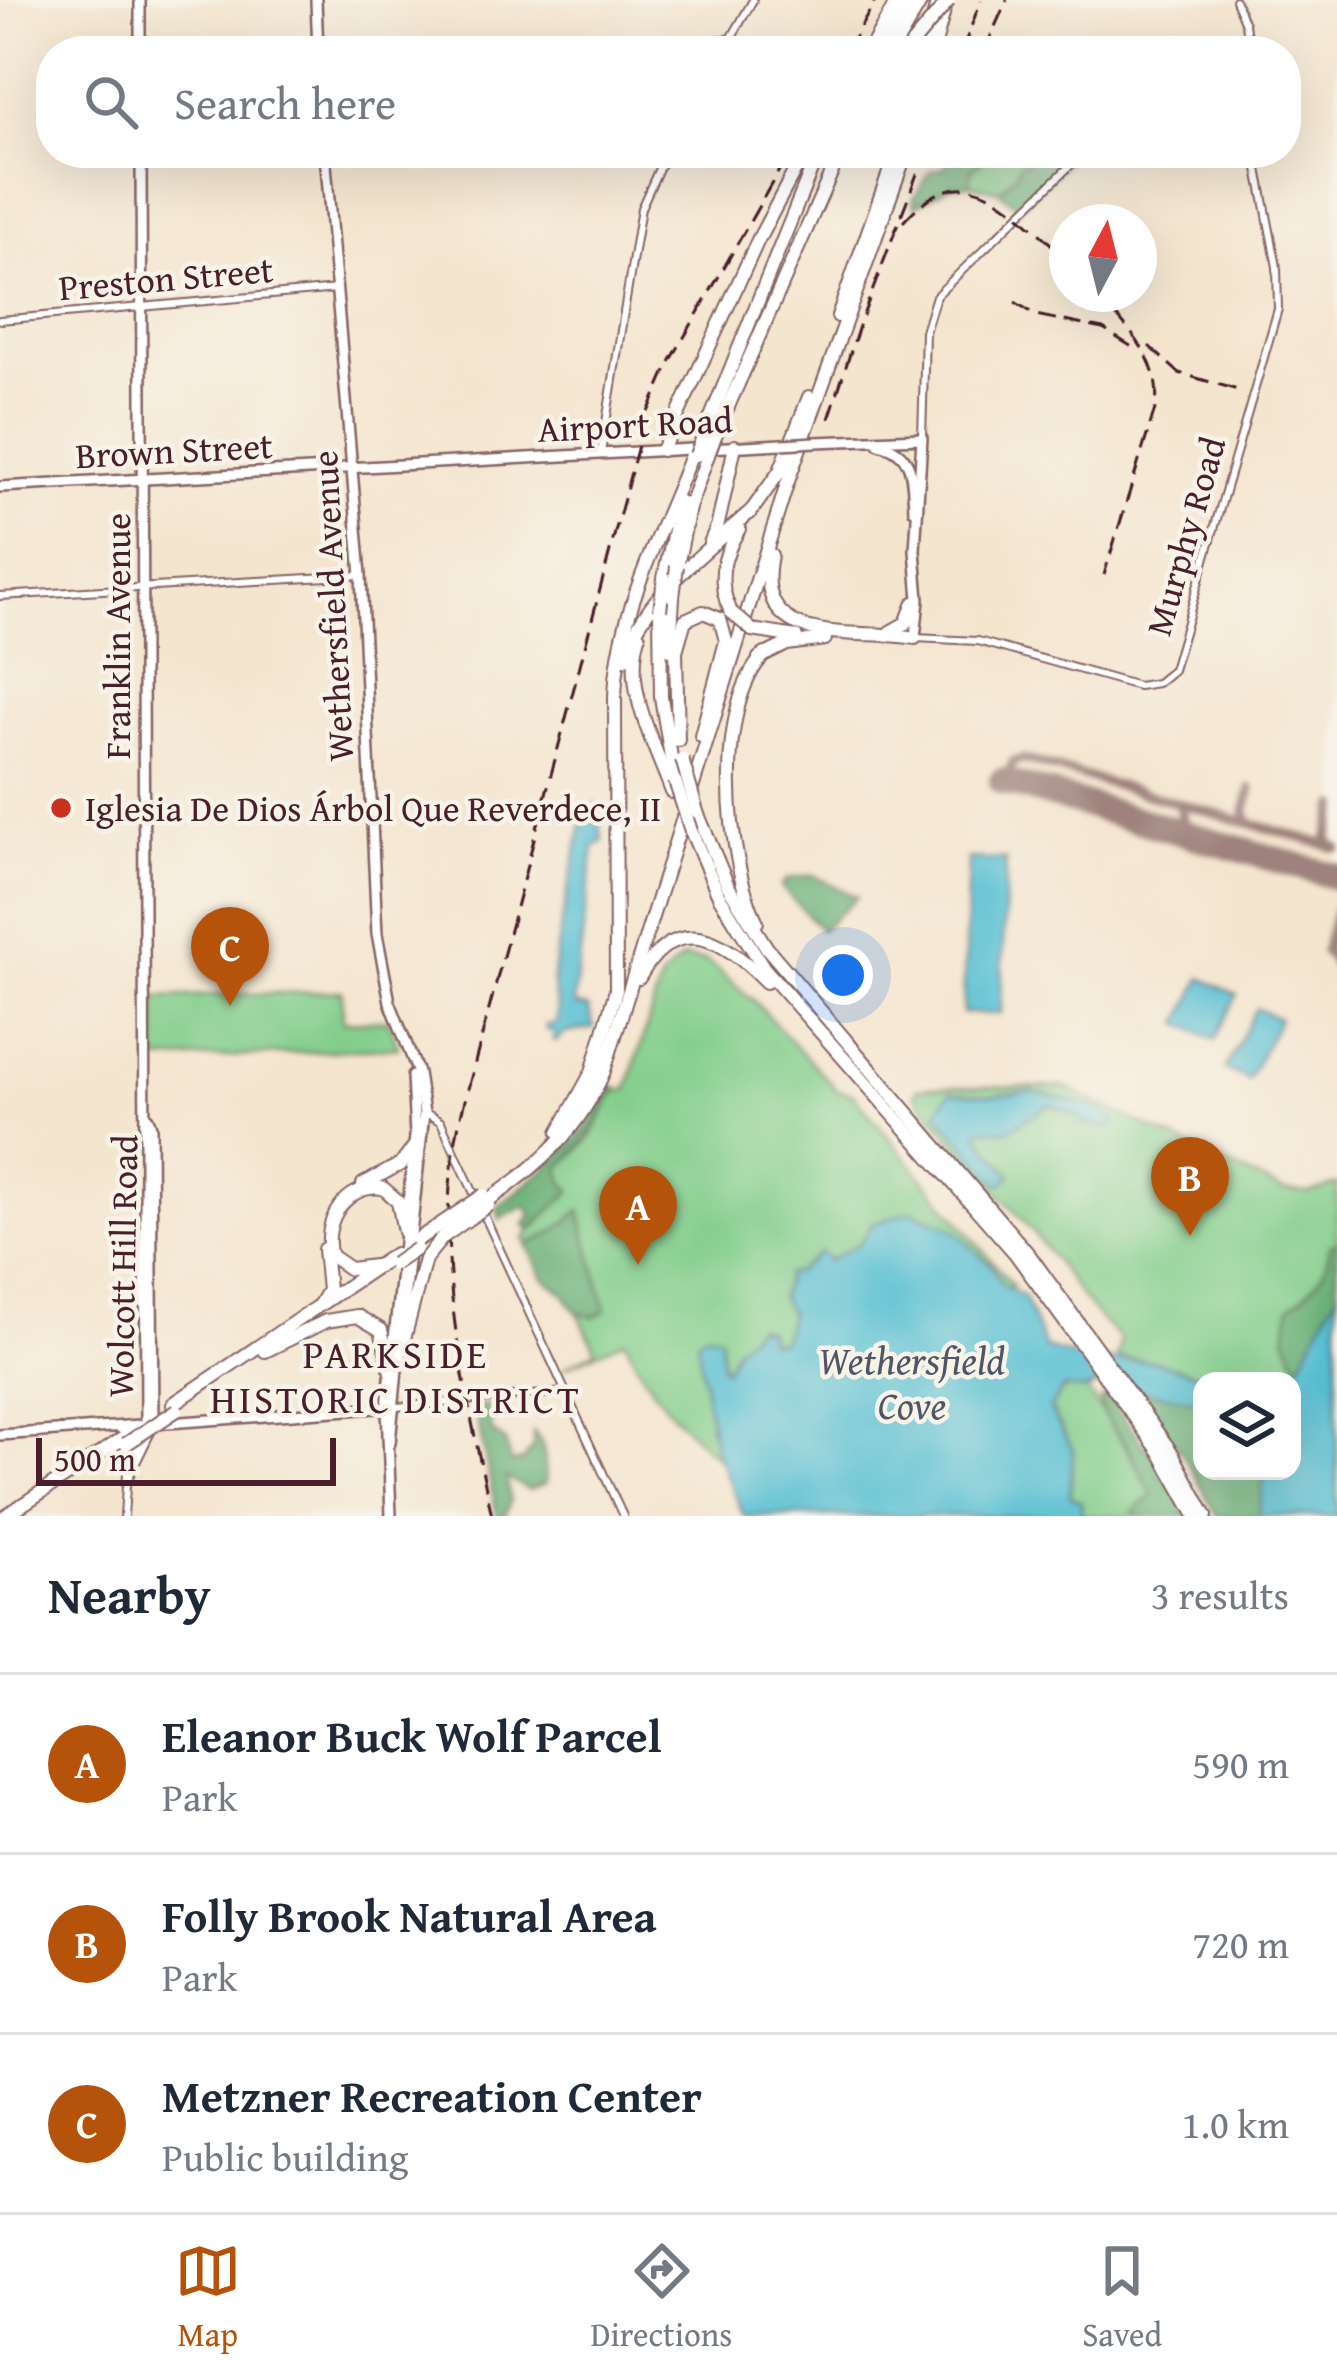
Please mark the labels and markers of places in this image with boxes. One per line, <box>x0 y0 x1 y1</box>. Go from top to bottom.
place label: Iglesia De Dios Árbol Que Reverdece, II <box>85 781 661 834</box>
marker: Iglesia De Dios Árbol Que Reverdece, II <box>48 795 74 821</box>
pin: C <box>191 907 269 1006</box>
pin: B <box>1151 1137 1229 1236</box>
pin: A <box>599 1166 677 1265</box>

